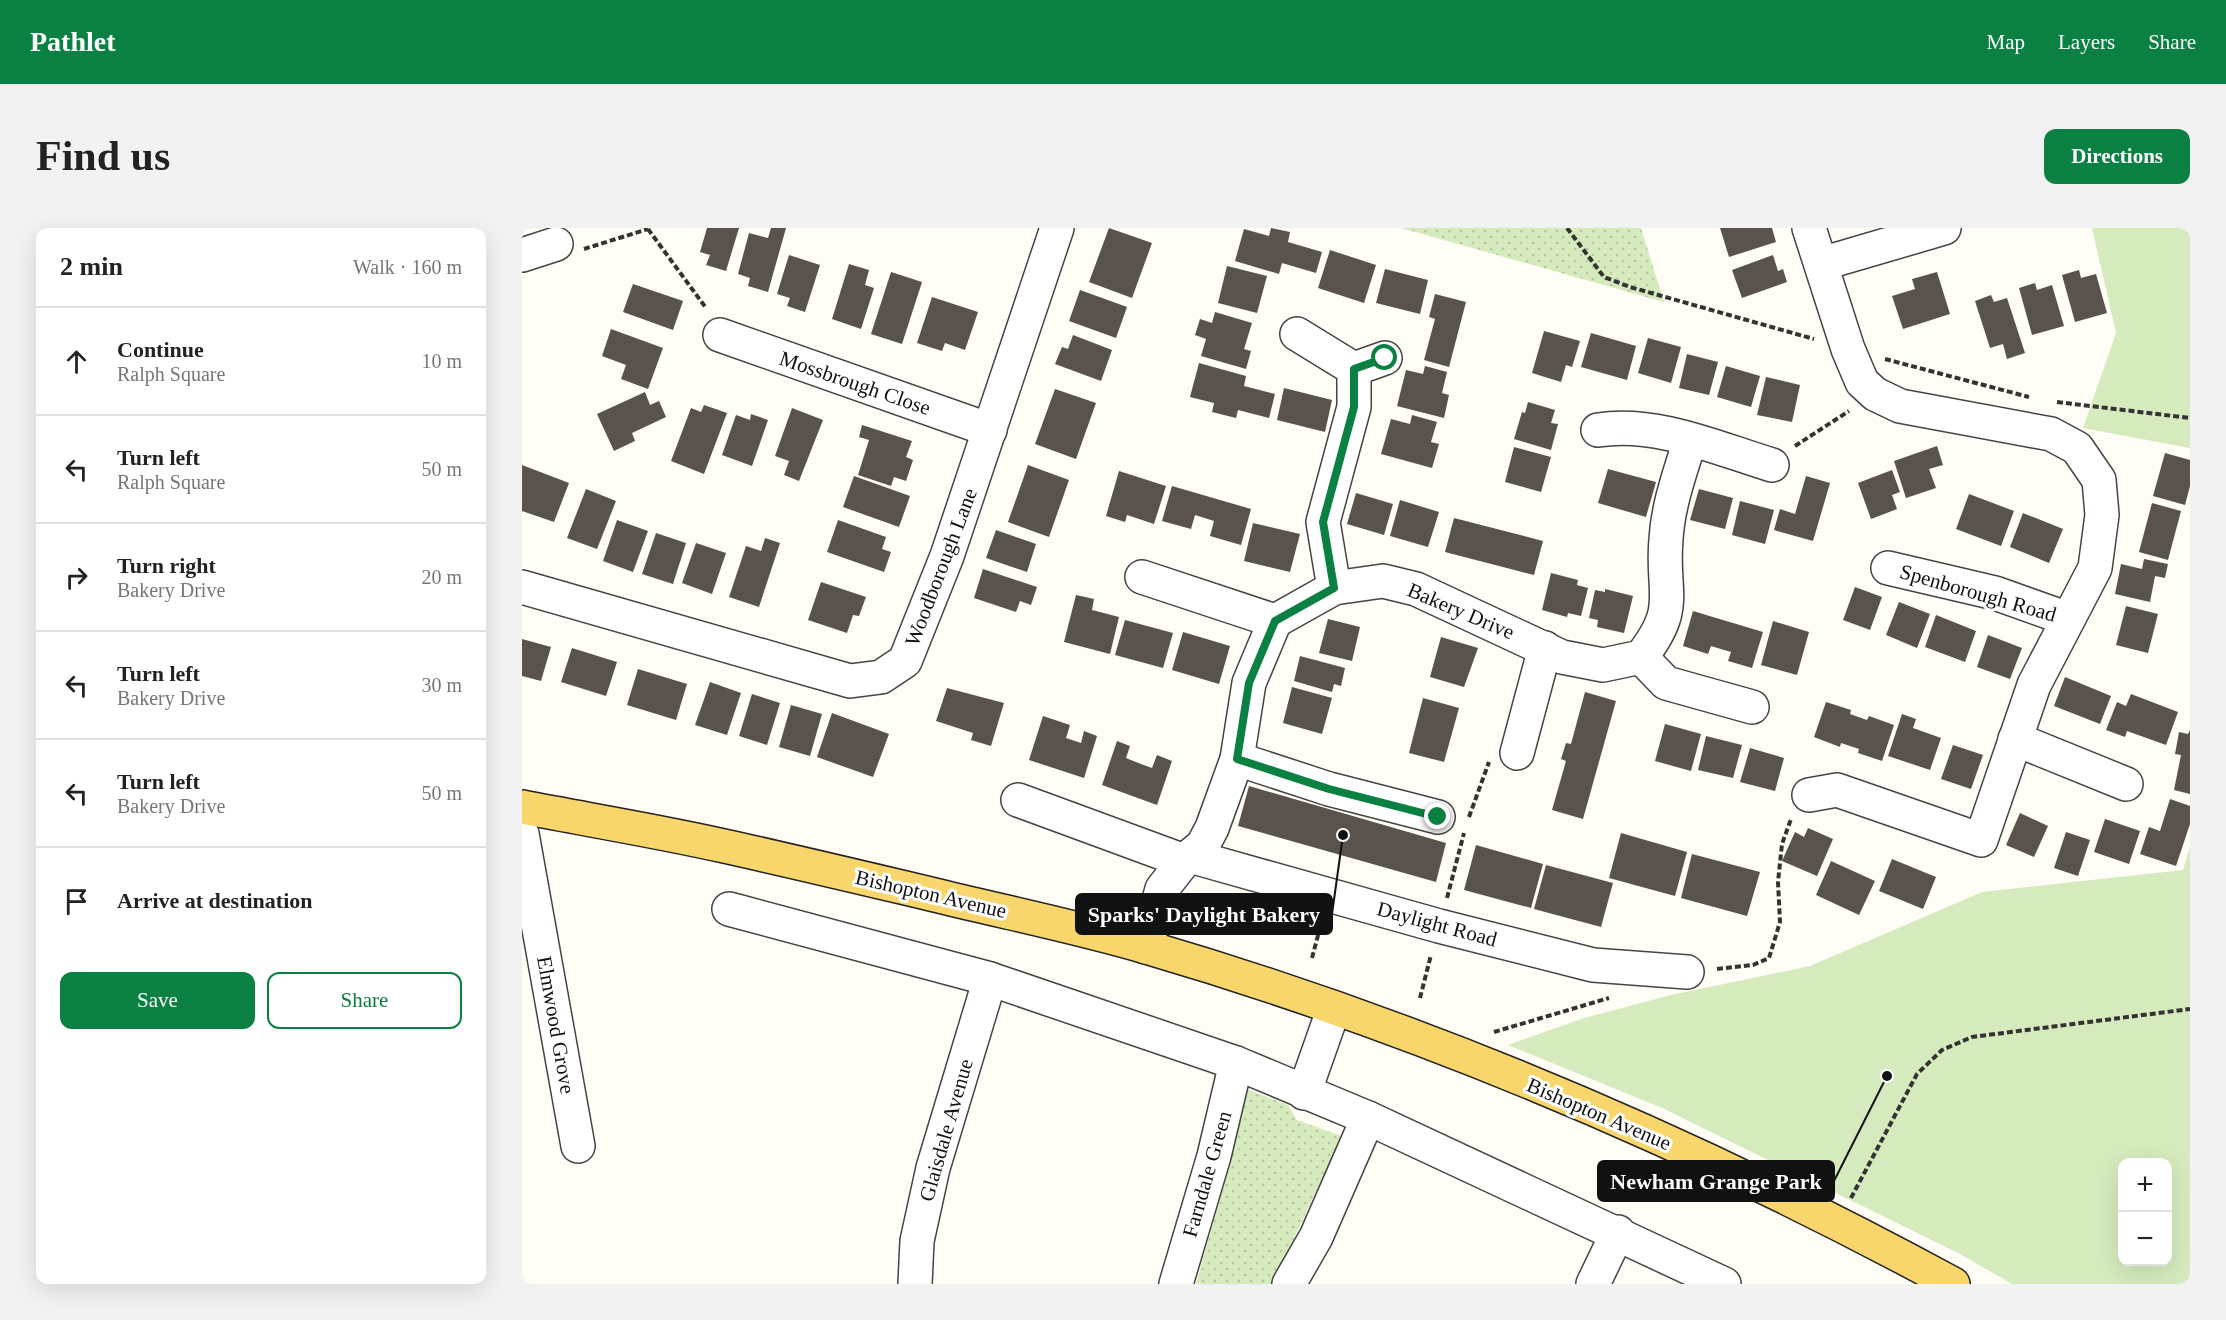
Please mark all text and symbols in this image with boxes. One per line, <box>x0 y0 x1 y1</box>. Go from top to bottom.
text: Pathlet <box>30 26 116 57</box>
text: Map <box>1987 30 2025 54</box>
text: Layers <box>2058 30 2115 54</box>
text: Share <box>2148 30 2196 54</box>
button: Directions <box>2044 129 2190 184</box>
text: Find us <box>36 133 170 179</box>
text: 2 min <box>60 252 123 281</box>
text: Walk · 160 m <box>353 256 462 278</box>
text: Continue <box>117 337 204 362</box>
route start <box>1371 344 1397 370</box>
icon: ahead <box>60 345 93 378</box>
street label: Mossbrough Close <box>776 346 934 420</box>
text: 10 m <box>421 350 462 372</box>
text: Ralph Square <box>117 363 225 385</box>
text: Turn left <box>117 445 200 470</box>
icon: left <box>60 453 93 486</box>
text: 50 m <box>421 458 462 480</box>
text: Ralph Square <box>117 471 225 493</box>
street label: Woodborough Lane <box>900 485 982 649</box>
text: Turn right <box>117 553 216 578</box>
street label: Spenborough Road <box>1897 559 2059 627</box>
icon: right <box>60 561 93 594</box>
text: 20 m <box>421 566 462 588</box>
street label: Bakery Drive <box>1404 578 1518 644</box>
text: Bakery Drive <box>117 579 225 601</box>
text: Turn left <box>117 661 200 686</box>
icon: left <box>60 669 93 702</box>
text: 30 m <box>421 674 462 696</box>
text: Bakery Drive <box>117 687 225 709</box>
text: Turn left <box>117 769 200 794</box>
icon: left <box>60 777 93 810</box>
text: 50 m <box>421 782 462 804</box>
text: Bakery Drive <box>117 795 225 817</box>
route end <box>1424 803 1450 829</box>
street label: Bishopton Avenue <box>853 865 1009 923</box>
icon: arrive <box>60 885 93 918</box>
text: Arrive at destination <box>117 888 313 913</box>
callout: Sparks' Daylight Bakery <box>1076 894 1332 934</box>
street label: Daylight Road <box>1374 896 1500 952</box>
text: Sparks' Daylight Bakery <box>1088 902 1320 927</box>
street label: Elmwood Grove <box>532 954 580 1096</box>
button: Save <box>60 972 255 1029</box>
button: Share <box>267 972 462 1029</box>
street label: Glaisdale Avenue <box>914 1056 978 1204</box>
street label: Bishopton Avenue <box>1523 1073 1675 1155</box>
street label: Farndale Green <box>1178 1108 1237 1240</box>
map controls <box>2118 1158 2172 1266</box>
button: + <box>2118 1158 2172 1212</box>
callout: Newham Grange Park <box>1598 1161 1834 1201</box>
text: Newham Grange Park <box>1610 1169 1822 1194</box>
button: − <box>2118 1212 2172 1266</box>

